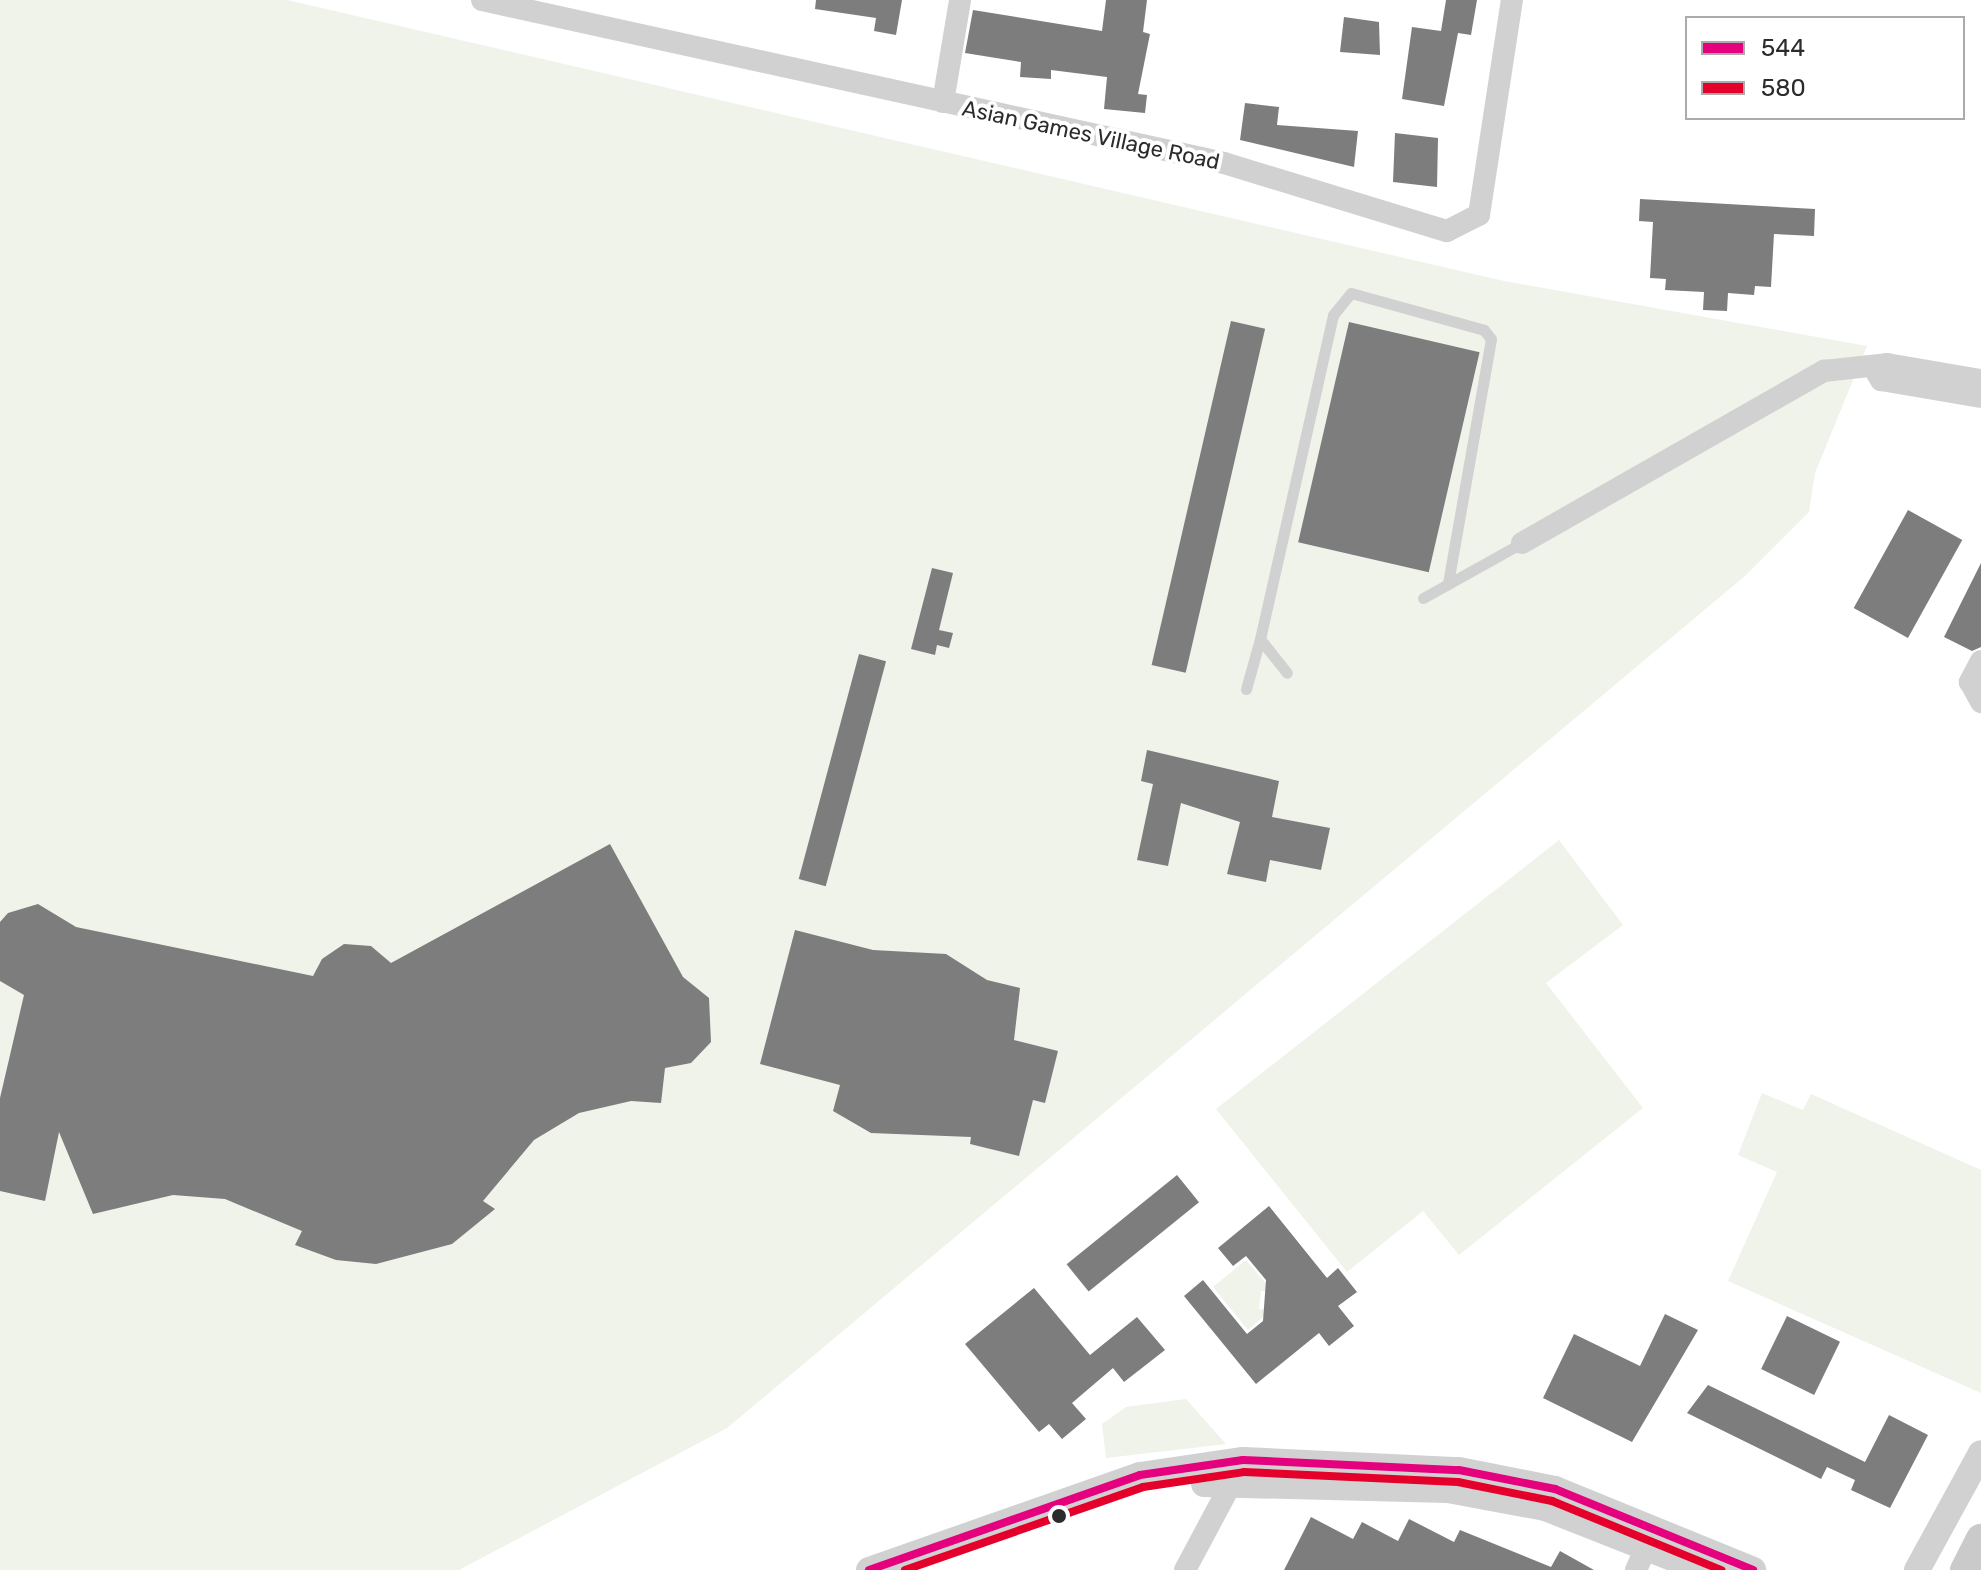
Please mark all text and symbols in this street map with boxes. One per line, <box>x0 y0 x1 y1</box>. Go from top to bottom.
legend <box>1685 16 1965 120</box>
text: 544 <box>1761 34 1805 62</box>
text: 580 <box>1761 74 1806 102</box>
street label: Asian Games Village Road <box>960 95 1222 175</box>
unlabelled marker <box>1051 1508 1067 1524</box>

